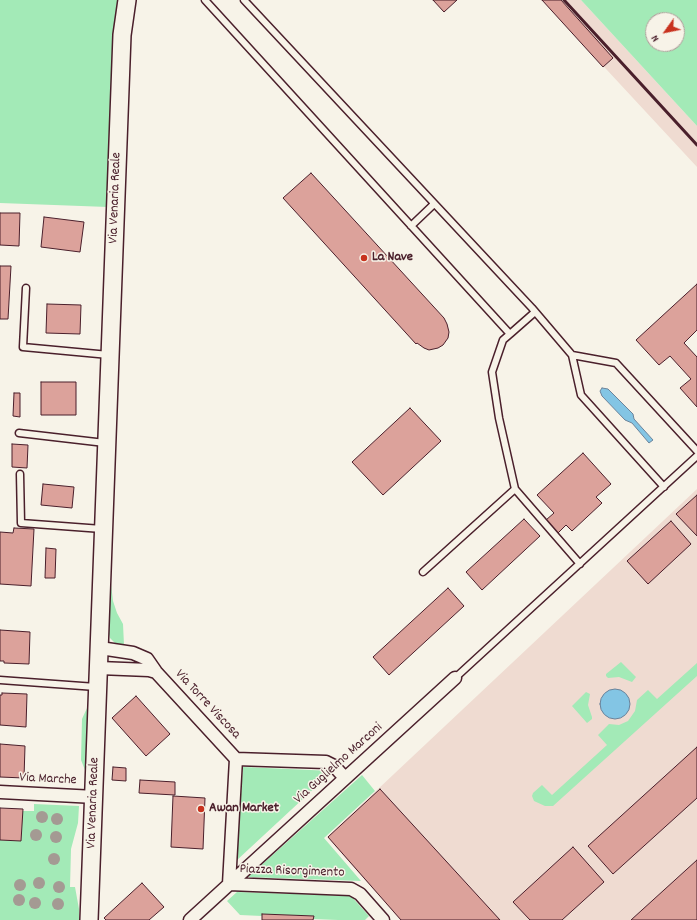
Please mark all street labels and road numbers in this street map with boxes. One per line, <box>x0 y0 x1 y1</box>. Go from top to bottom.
street label: Via Venaria Reale <box>106 152 126 244</box>
street label: Via Torre Viscosa <box>171 667 243 743</box>
street label: Via Guglielmo Marconi <box>291 720 387 808</box>
street label: Via Venaria Reale <box>84 757 104 849</box>
street label: Via Marche <box>19 770 77 790</box>
street label: Piazza Risorgimento <box>239 862 345 882</box>

